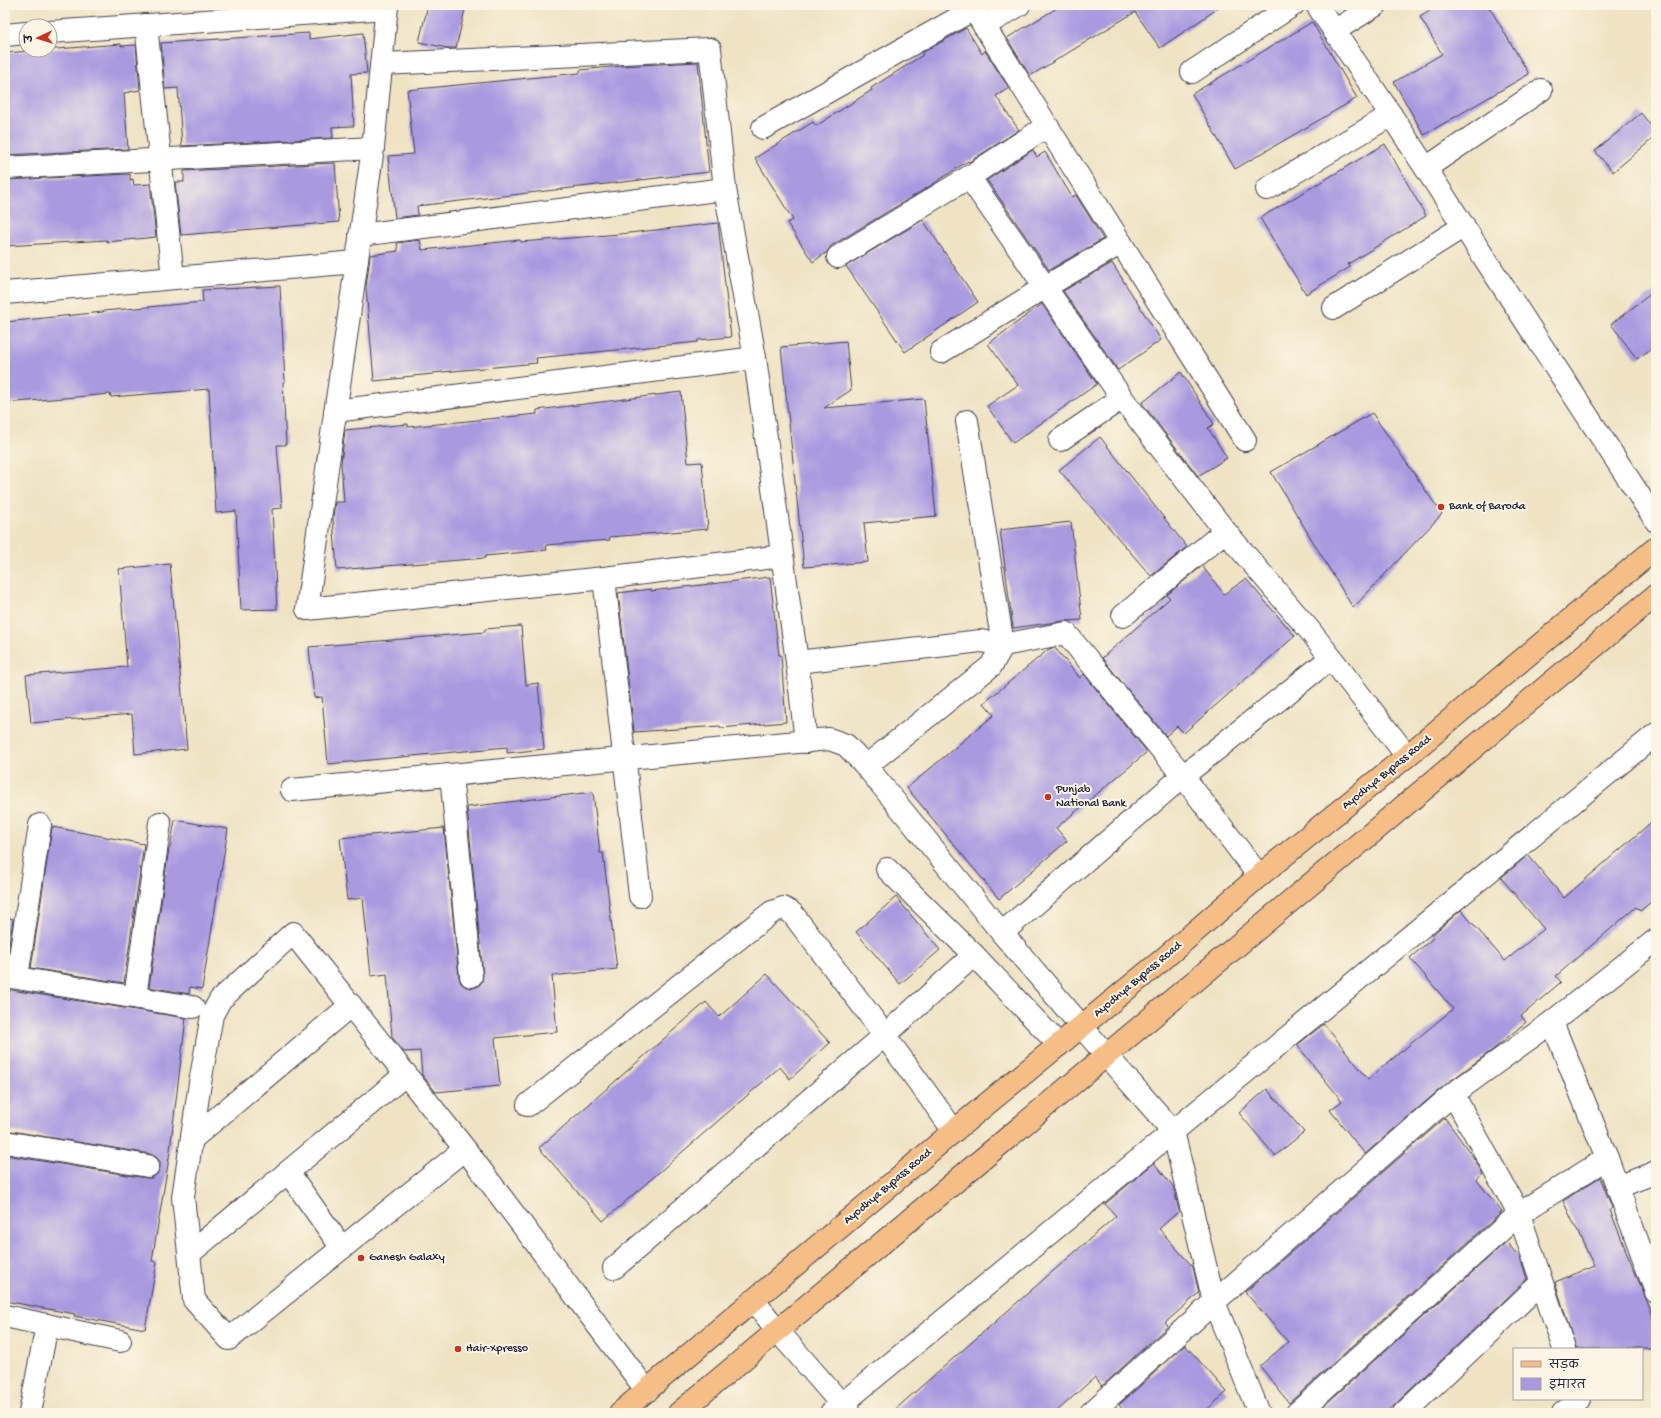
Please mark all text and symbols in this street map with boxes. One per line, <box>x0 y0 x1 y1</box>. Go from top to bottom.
north arrow <box>18 18 58 58</box>
text: उ <box>23 33 36 44</box>
place label: Bank of Baroda <box>1448 500 1526 514</box>
marker: Bank of Baroda <box>1436 502 1446 512</box>
street label: Ayodhya Bypass Road <box>1340 732 1435 813</box>
place label: Punjab National Bank <box>1055 783 1128 811</box>
marker: Punjab National Bank <box>1043 792 1053 802</box>
street label: Ayodhya Bypass Road <box>1091 938 1186 1021</box>
street label: Ayodhya Bypass Road <box>841 1145 936 1228</box>
place label: Ganesh Galaxy <box>369 1251 445 1265</box>
marker: Ganesh Galaxy <box>356 1253 366 1263</box>
place label: Hair-Xpresso <box>466 1342 528 1356</box>
marker: Hair-Xpresso <box>453 1344 463 1354</box>
legend <box>1513 1348 1643 1400</box>
text: सड़क <box>1548 1359 1580 1373</box>
text: इमारत <box>1549 1378 1587 1393</box>

